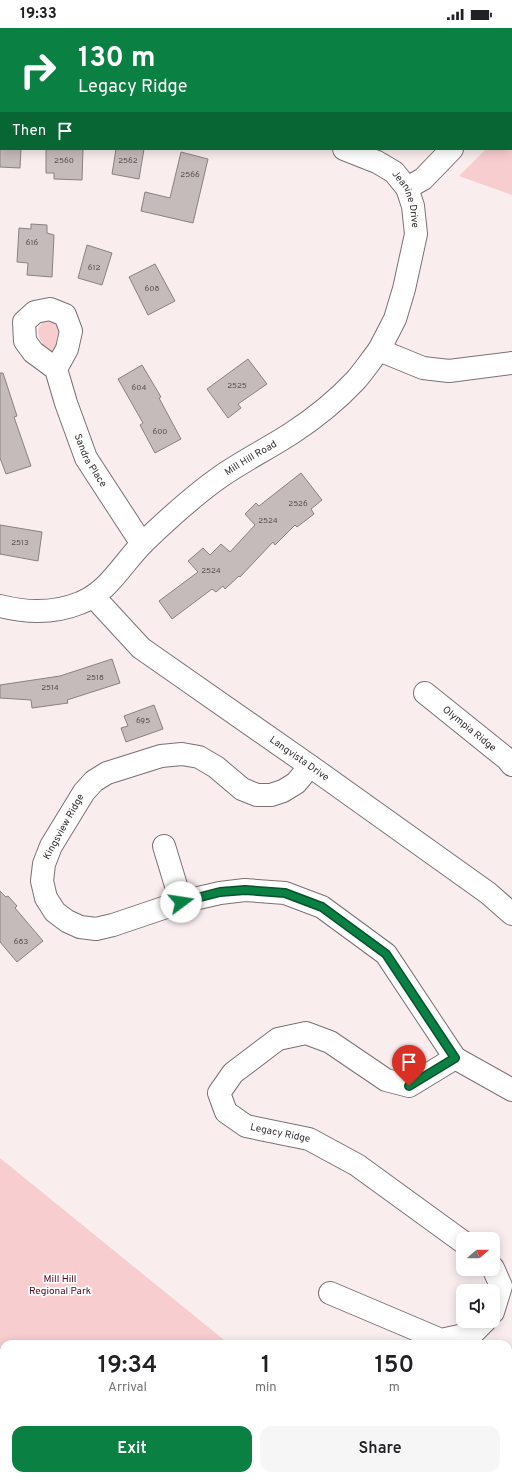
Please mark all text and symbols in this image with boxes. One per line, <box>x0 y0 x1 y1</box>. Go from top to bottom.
text: 19:33 <box>20 5 57 24</box>
text: 130 m <box>78 41 156 77</box>
icon: right <box>12 44 64 96</box>
text: Legacy Ridge <box>78 76 187 99</box>
icon: arrive <box>54 120 76 142</box>
text: Then <box>12 122 46 141</box>
house number: 2560 <box>54 156 74 166</box>
house number: 2562 <box>118 156 138 166</box>
street label: Jeanine Drive <box>389 168 422 229</box>
house number: 2566 <box>180 170 200 180</box>
house number: 616 <box>26 238 38 248</box>
house number: 612 <box>88 263 100 273</box>
house number: 608 <box>145 284 160 294</box>
house number: 2525 <box>227 381 247 391</box>
house number: 604 <box>132 383 146 393</box>
house number: 600 <box>153 427 167 437</box>
street label: Sandra Place <box>71 432 110 490</box>
street label: Mill Hill Road <box>222 437 279 479</box>
house number: 2526 <box>288 499 308 509</box>
house number: 2524 <box>258 516 278 526</box>
house number: 2513 <box>11 538 29 548</box>
house number: 2524 <box>201 566 221 576</box>
house number: 2518 <box>86 673 104 683</box>
house number: 2514 <box>41 683 59 693</box>
street label: Olympia Ridge <box>440 703 499 754</box>
house number: 695 <box>136 716 150 726</box>
street label: Langvista Drive <box>267 733 332 784</box>
street label: Kingsview Ridge <box>41 792 87 862</box>
position arrow <box>160 881 202 923</box>
house number: 683 <box>14 937 28 947</box>
pin <box>392 1045 426 1086</box>
icon: arrive <box>398 1051 420 1073</box>
street label: Legacy Ridge <box>249 1121 311 1146</box>
north arrow <box>456 1232 500 1276</box>
map controls <box>456 1232 500 1328</box>
park label: Mill Hill Regional Park <box>29 1273 91 1298</box>
button: sound <box>456 1284 500 1328</box>
text: 19:34 <box>98 1351 157 1381</box>
text: 1 <box>261 1351 270 1381</box>
text: 150 <box>374 1351 414 1381</box>
text: Arrival <box>108 1380 147 1396</box>
text: min <box>255 1380 277 1396</box>
text: m <box>389 1380 400 1396</box>
button: Exit <box>12 1426 252 1472</box>
button: Share <box>260 1426 500 1472</box>

